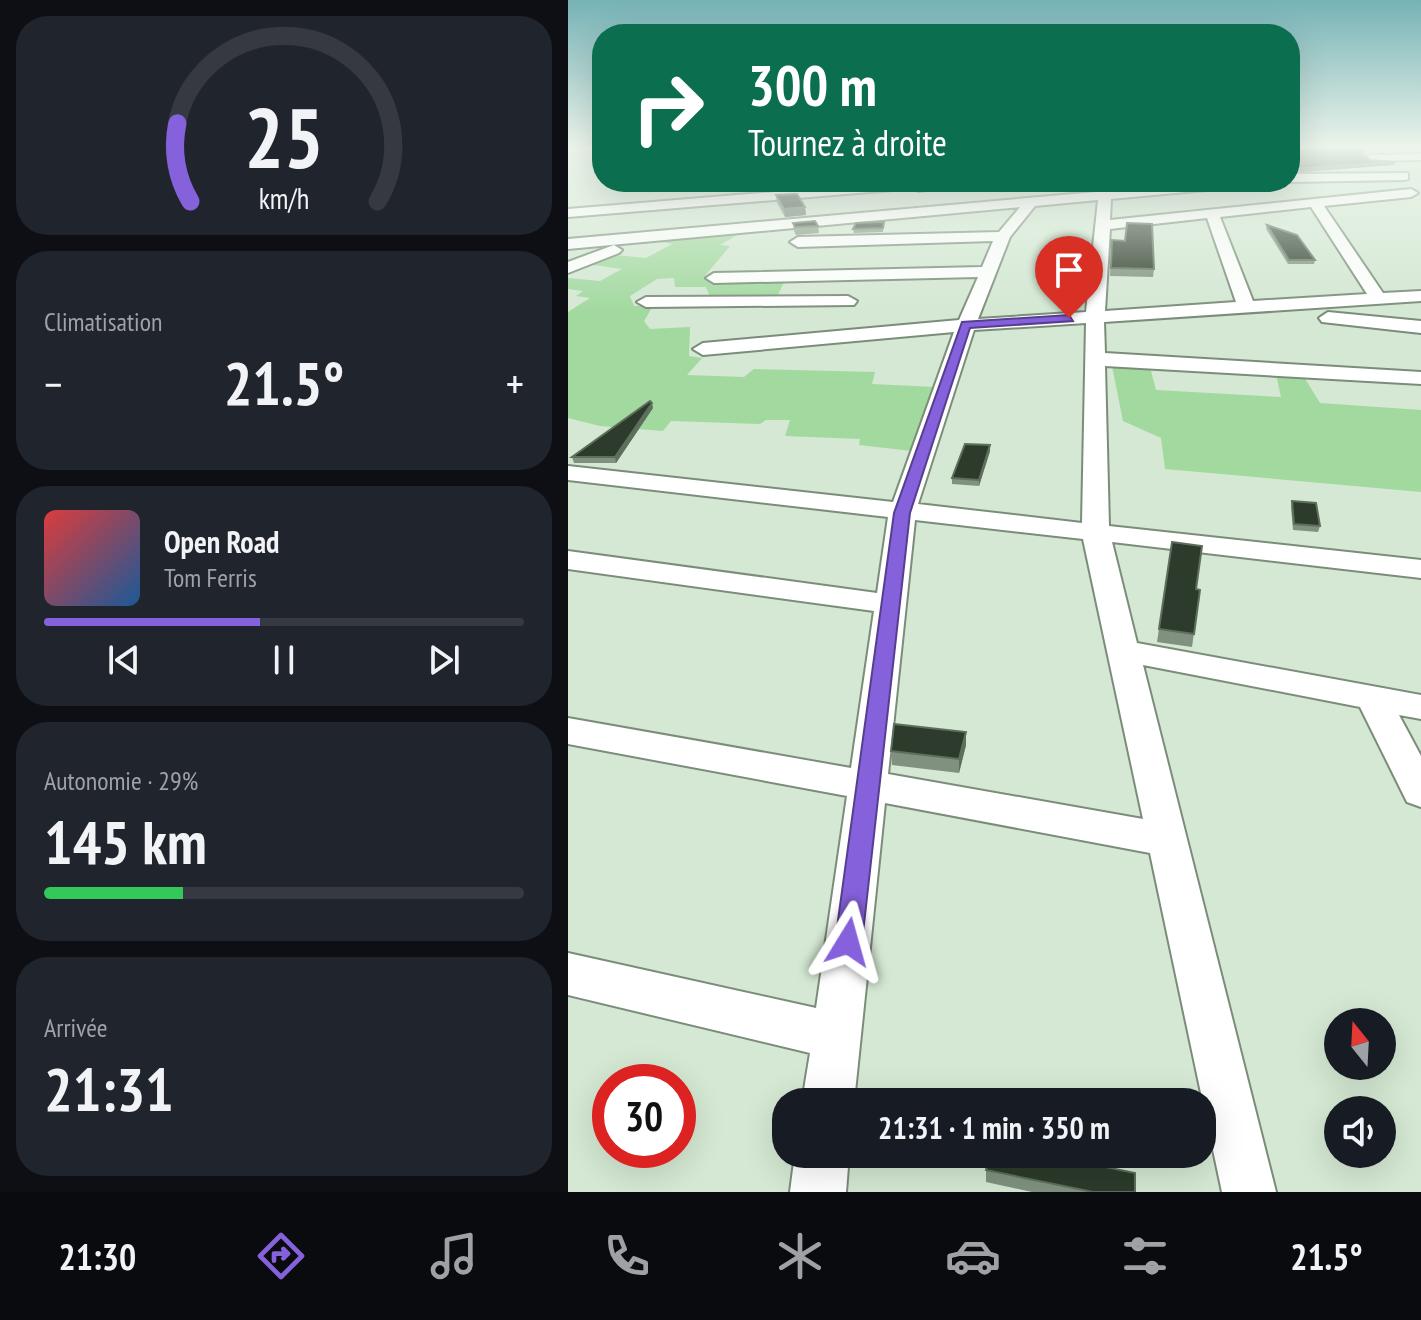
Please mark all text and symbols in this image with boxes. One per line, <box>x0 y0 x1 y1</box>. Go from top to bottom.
text: 300 m <box>748 49 877 121</box>
icon: right <box>616 56 720 160</box>
text: 25 <box>244 82 324 190</box>
text: Tournez à droite <box>748 119 947 166</box>
text: km/h <box>259 180 309 217</box>
pin <box>1035 236 1103 318</box>
icon: arrive <box>1047 248 1091 292</box>
text: Climatisation <box>44 305 162 338</box>
text: 21.5° <box>224 344 344 422</box>
text: − <box>44 355 62 412</box>
text: + <box>506 355 524 412</box>
text: Open Road <box>164 522 279 561</box>
text: Tom Ferris <box>164 561 257 594</box>
icon: previous <box>102 638 146 682</box>
icon: pause <box>262 638 306 682</box>
icon: next <box>422 638 466 682</box>
text: Autonomie · 29% <box>44 764 198 797</box>
text: 145 km <box>44 803 207 881</box>
position arrow <box>806 900 890 984</box>
north arrow <box>1324 1008 1396 1080</box>
map controls <box>1324 1008 1396 1168</box>
text: Arrivée <box>44 1011 108 1044</box>
text: 21:31 <box>44 1050 174 1128</box>
speed limit sign: 30 <box>592 1064 696 1168</box>
button: sound <box>1324 1096 1396 1168</box>
text: 21:31 · 1 min · 350 m <box>878 1108 1110 1147</box>
icon: directions <box>253 1228 309 1284</box>
icon: music <box>426 1228 482 1284</box>
icon: phone <box>599 1228 655 1284</box>
icon: climate <box>772 1228 828 1284</box>
icon: car <box>945 1228 1001 1284</box>
icon: filters <box>1117 1228 1173 1284</box>
text: 21:30 <box>58 1233 136 1280</box>
text: 21.5° <box>1290 1233 1363 1280</box>

